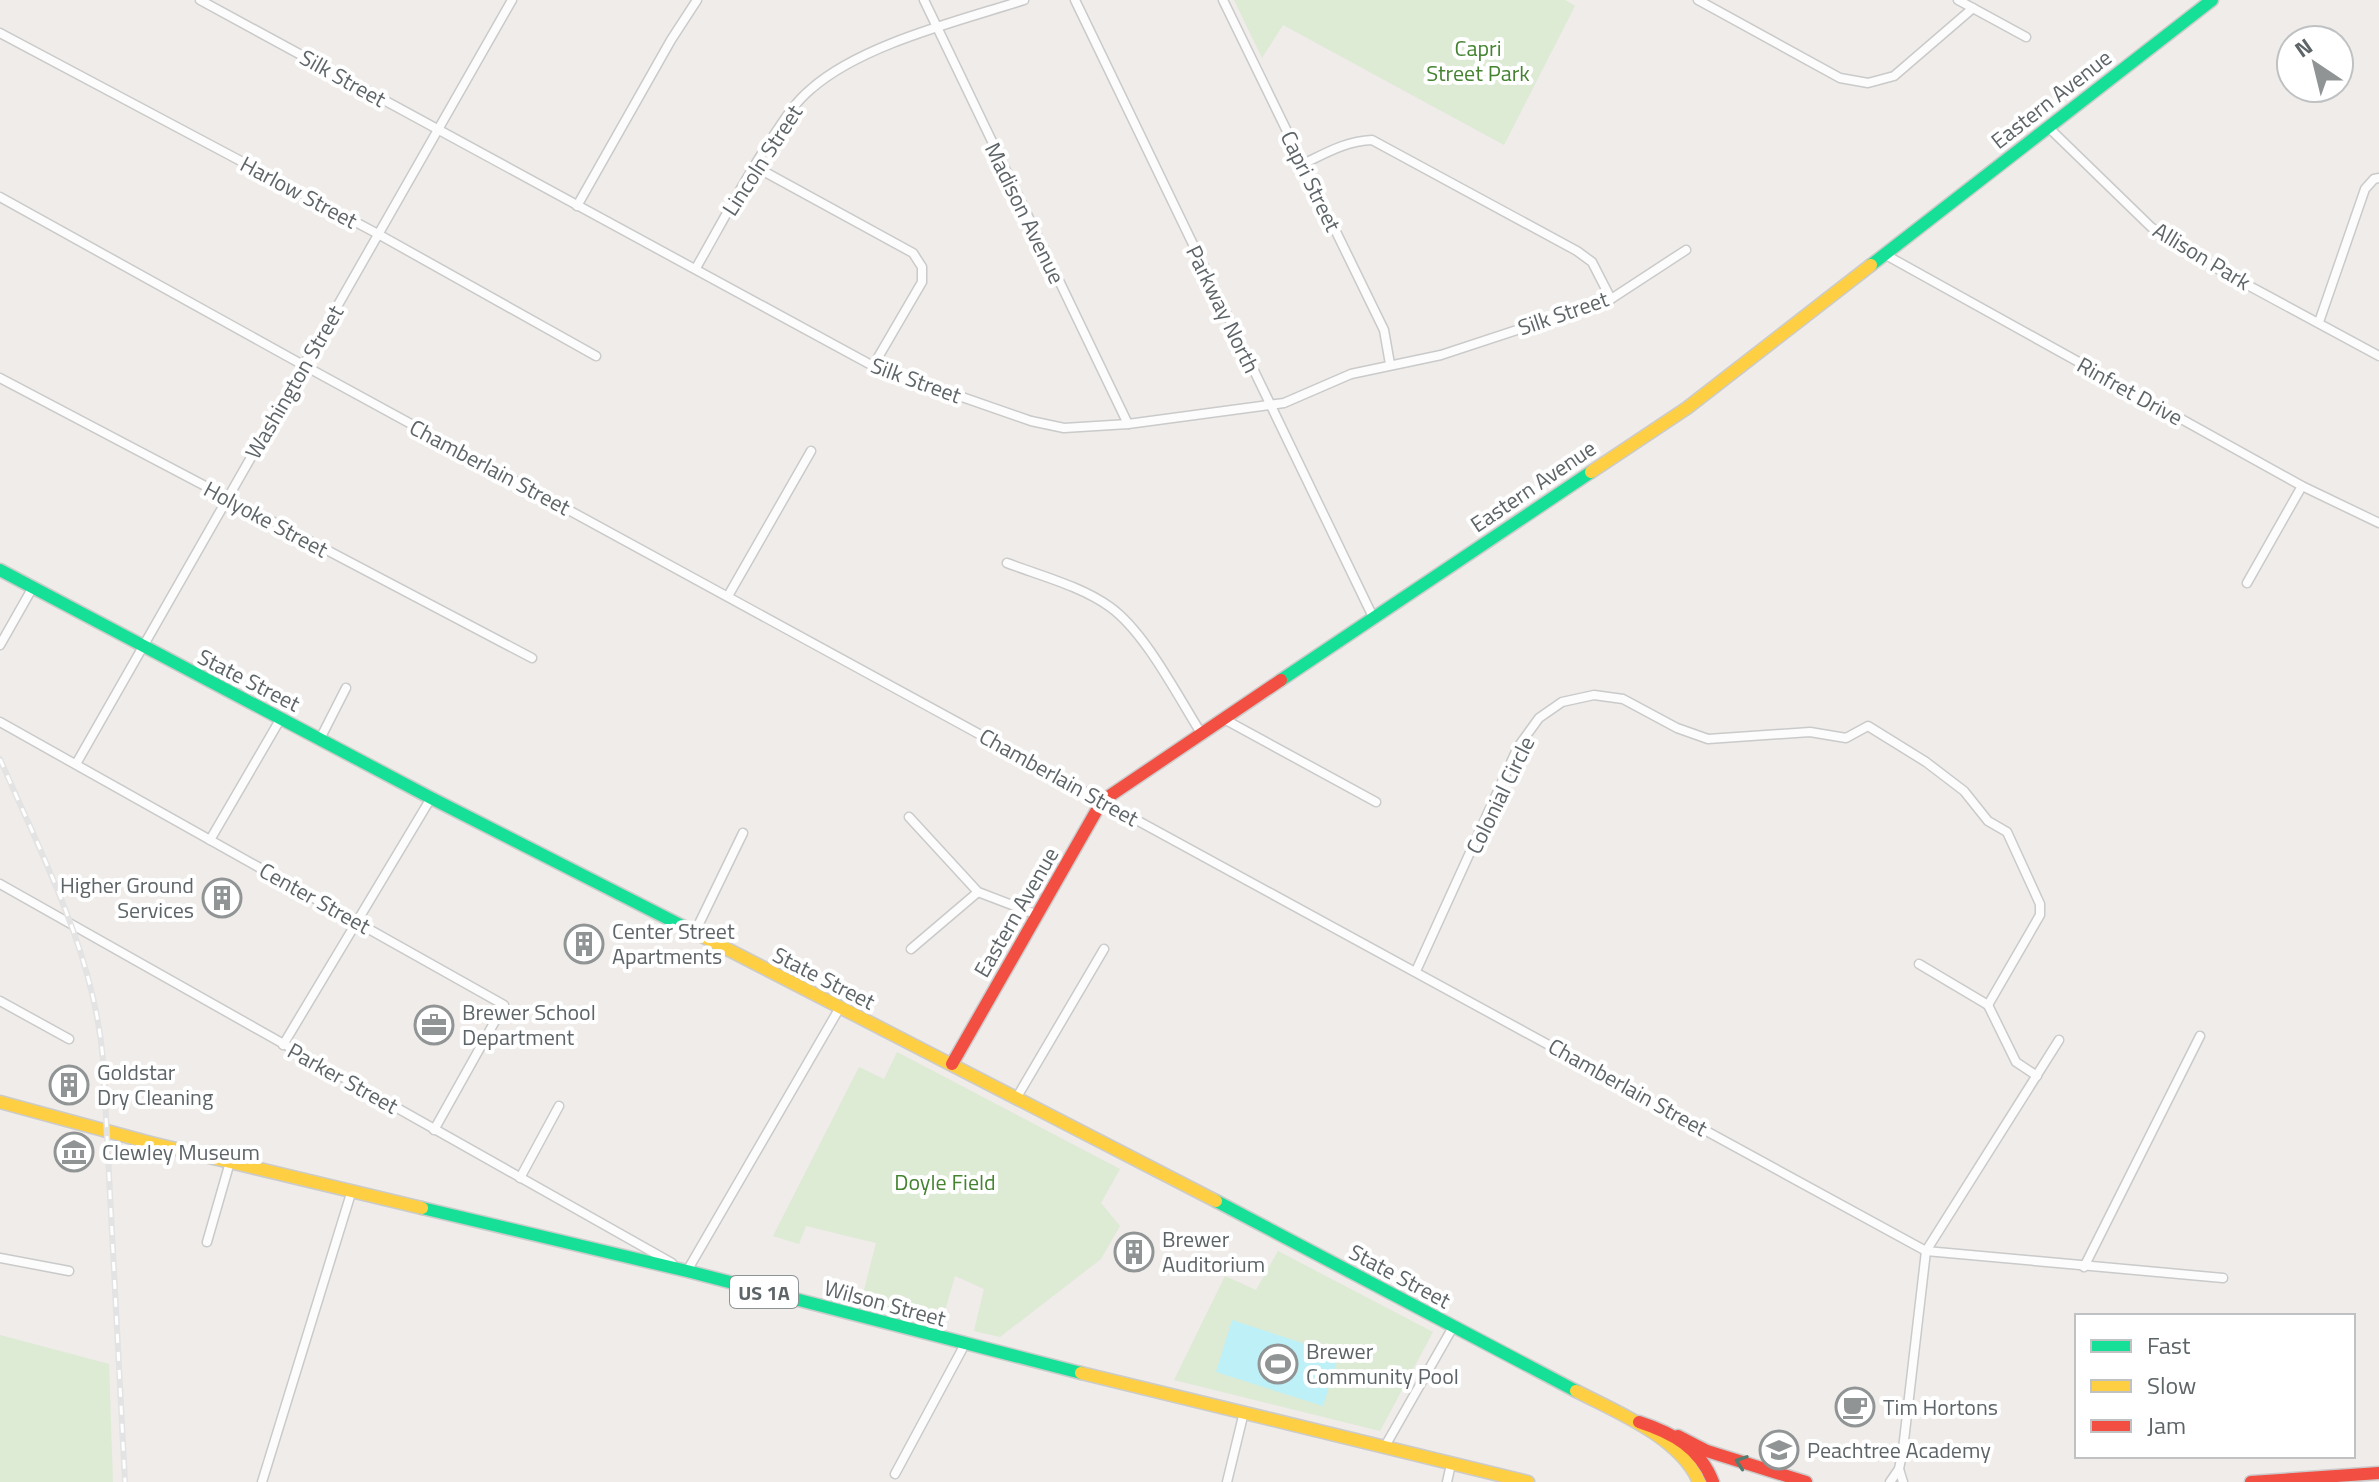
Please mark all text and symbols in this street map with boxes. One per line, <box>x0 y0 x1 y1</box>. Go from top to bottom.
north arrow <box>2275 24 2355 104</box>
text: N <box>2288 29 2320 66</box>
park label: Capri Street Park <box>1426 31 1530 90</box>
street label: Silk Street <box>294 40 393 116</box>
street label: Eastern Avenue <box>1983 41 2119 157</box>
street label: Lincoln Street <box>713 97 811 222</box>
street label: Capri Street <box>1272 125 1350 237</box>
street label: Madison Avenue <box>976 137 1074 289</box>
street label: Harlow Street <box>234 147 364 237</box>
street label: Allison Park <box>2147 213 2258 299</box>
street label: Parkway North <box>1177 239 1269 379</box>
street label: Silk Street <box>1513 282 1613 344</box>
street label: Washington Street <box>236 298 352 465</box>
street label: Silk Street <box>866 348 966 412</box>
street label: Rinfret Drive <box>2071 348 2189 434</box>
street label: Chamberlain Street <box>404 410 577 524</box>
street label: Eastern Avenue <box>1463 431 1603 541</box>
street label: Holyoke Street <box>198 472 334 566</box>
street label: State Street <box>192 640 306 720</box>
street label: Chamberlain Street <box>973 719 1145 835</box>
street label: Colonial Circle <box>1457 730 1543 860</box>
street label: Eastern Avenue <box>965 841 1067 983</box>
street label: Center Street <box>253 853 377 943</box>
place label: Higher Ground Services <box>60 868 194 927</box>
building icon: Higher Ground Services <box>201 877 243 919</box>
place label: Center Street Apartments <box>612 914 735 973</box>
building icon: Center Street Apartments <box>563 923 605 965</box>
street label: State Street <box>767 938 881 1018</box>
place label: Brewer School Department <box>462 995 596 1054</box>
office icon: Brewer School Department <box>413 1004 455 1046</box>
street label: Chamberlain Street <box>1542 1029 1714 1145</box>
street label: Parker Street <box>281 1034 405 1123</box>
place label: Goldstar Dry Cleaning <box>97 1055 213 1114</box>
building icon: Goldstar Dry Cleaning <box>48 1064 90 1106</box>
museum icon: Clewley Museum <box>53 1131 95 1173</box>
place label: Clewley Museum <box>102 1135 260 1169</box>
park label: Doyle Field <box>894 1165 996 1199</box>
place label: Brewer Auditorium <box>1162 1222 1265 1281</box>
building icon: Brewer Auditorium <box>1113 1231 1155 1273</box>
street label: State Street <box>1343 1235 1457 1317</box>
street label: Wilson Street <box>820 1270 950 1336</box>
road number: US 1A <box>730 1276 798 1308</box>
legend <box>2075 1314 2355 1458</box>
text: Fast <box>2147 1327 2191 1363</box>
place label: Brewer Community Pool <box>1306 1334 1459 1393</box>
sports icon: Brewer Community Pool <box>1257 1343 1299 1385</box>
text: Slow <box>2147 1367 2196 1403</box>
cafe icon: Tim Hortons <box>1834 1386 1876 1428</box>
place label: Tim Hortons <box>1883 1390 1998 1424</box>
text: Jam <box>2147 1407 2186 1443</box>
school or university icon: Peachtree Academy <box>1758 1429 1800 1471</box>
place label: Peachtree Academy <box>1807 1433 1991 1467</box>
one-way arrow <box>1734 1456 1748 1472</box>

